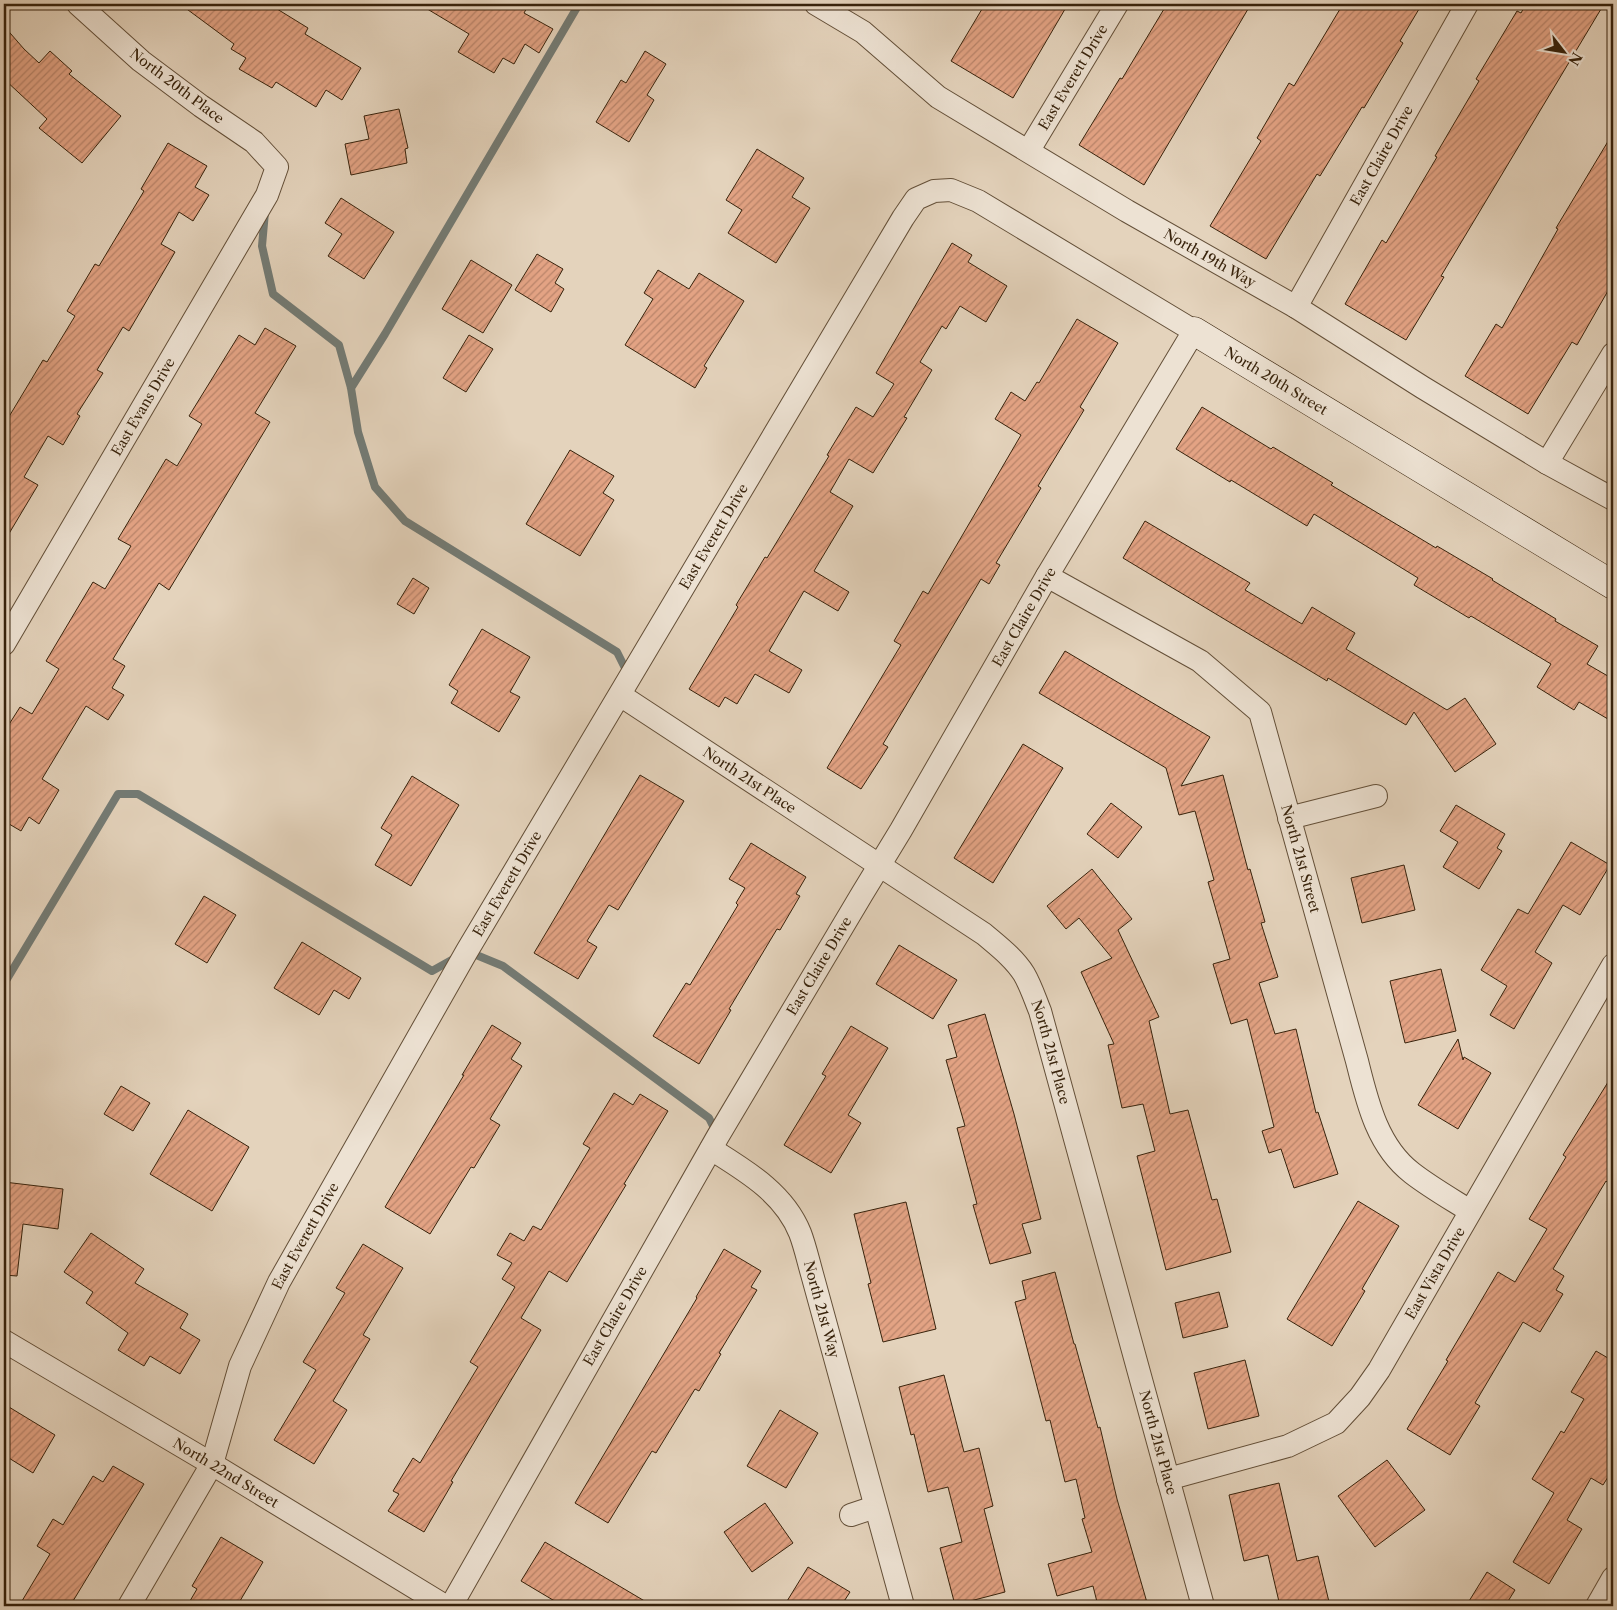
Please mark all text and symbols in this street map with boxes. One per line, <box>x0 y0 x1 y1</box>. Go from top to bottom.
street label: East Everett Drive <box>1034 21 1112 133</box>
north arrow <box>1540 28 1590 78</box>
street label: North 20th Place <box>126 45 228 127</box>
text: N <box>1564 49 1586 69</box>
street label: East Claire Drive <box>1346 102 1417 209</box>
street label: North 19th Way <box>1161 225 1259 291</box>
street label: North 20th Street <box>1221 343 1331 419</box>
street label: East Evans Drive <box>107 354 179 459</box>
street label: East Everett Drive <box>675 480 752 593</box>
street label: East Claire Drive <box>988 564 1060 670</box>
street label: North 21st Place <box>700 743 800 817</box>
street label: North 21st Street <box>1277 803 1324 915</box>
street label: East Everett Drive <box>469 827 546 940</box>
street label: East Claire Drive <box>782 913 856 1019</box>
street label: North 21st Place <box>1027 997 1074 1106</box>
street label: East Everett Drive <box>268 1179 343 1292</box>
street label: East Vista Drive <box>1401 1223 1469 1323</box>
street label: North 21st Way <box>800 1259 844 1360</box>
street label: East Claire Drive <box>579 1263 651 1369</box>
street label: North 21st Place <box>1135 1388 1181 1497</box>
street label: North 22nd Street <box>170 1434 282 1511</box>

